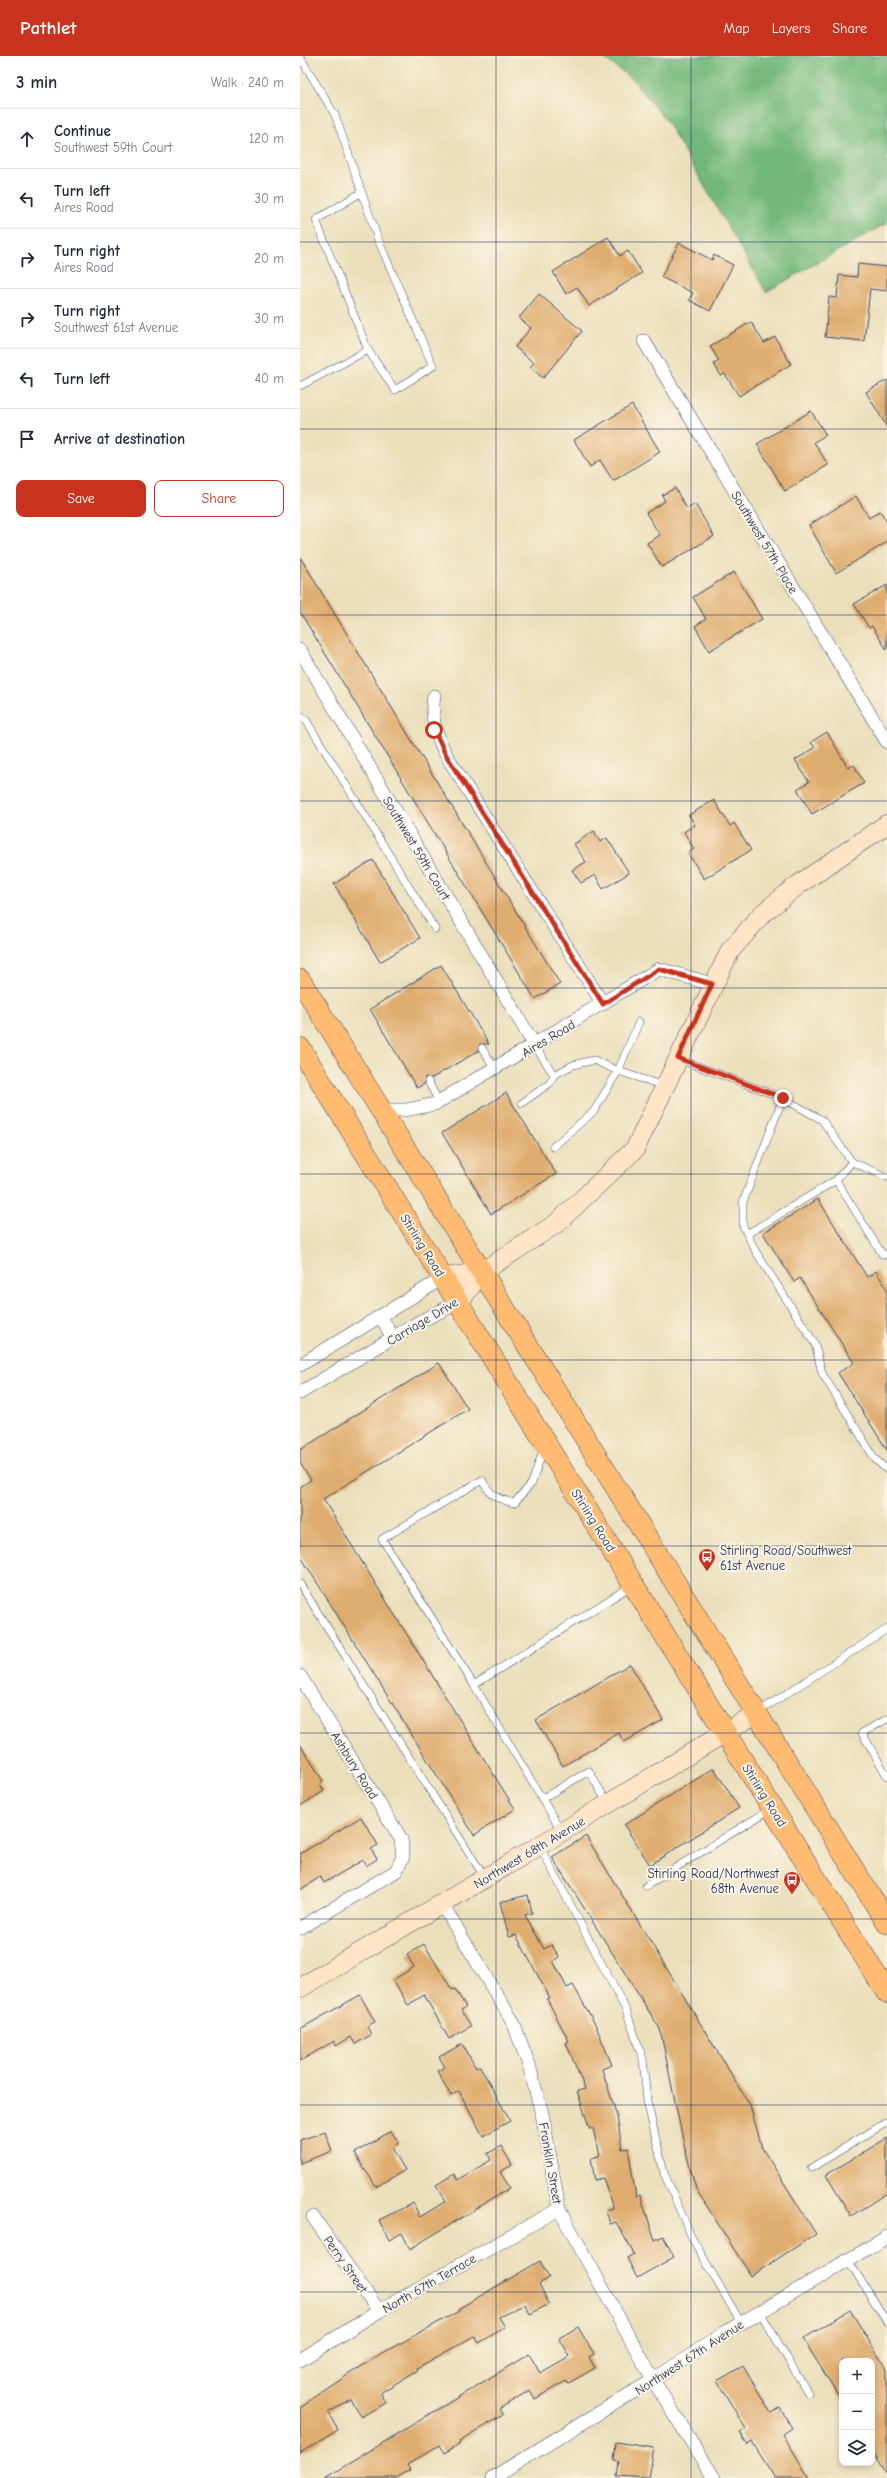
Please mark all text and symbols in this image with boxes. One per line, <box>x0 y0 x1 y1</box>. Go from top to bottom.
text: Pathlet <box>20 17 76 39</box>
text: Map <box>723 20 750 37</box>
text: Layers <box>772 20 810 37</box>
text: Share <box>832 20 867 37</box>
text: 3 min <box>16 73 57 92</box>
text: Walk · 240 m <box>211 75 284 90</box>
text: Continue <box>54 122 111 140</box>
icon: ahead <box>16 128 38 150</box>
text: 120 m <box>249 131 284 146</box>
text: Southwest 59th Court <box>54 140 172 155</box>
text: Turn left <box>54 182 110 200</box>
icon: left <box>16 188 38 210</box>
text: 30 m <box>254 191 284 206</box>
text: Aires Road <box>54 200 114 215</box>
text: Turn right <box>54 242 120 260</box>
icon: right <box>16 248 38 270</box>
text: 20 m <box>254 251 284 266</box>
text: Aires Road <box>54 260 114 275</box>
text: Turn right <box>54 302 120 320</box>
icon: right <box>16 308 38 330</box>
text: 30 m <box>254 311 284 326</box>
text: Southwest 61st Avenue <box>54 320 178 335</box>
icon: left <box>16 368 38 390</box>
text: Turn left <box>54 370 110 388</box>
text: 40 m <box>255 371 284 386</box>
icon: arrive <box>16 428 38 450</box>
text: Arrive at destination <box>54 430 185 448</box>
button: Save <box>16 480 146 517</box>
button: Share <box>154 480 284 517</box>
street label: Southwest 57th Place <box>728 488 801 597</box>
route start <box>425 721 443 739</box>
street label: Southwest 59th Court <box>380 794 454 904</box>
street label: Aires Road <box>519 1017 578 1060</box>
route end <box>774 1089 792 1107</box>
street label: Stirling Road <box>397 1211 448 1279</box>
street label: Carriage Drive <box>384 1294 461 1349</box>
street label: Stirling Road <box>568 1486 619 1554</box>
place label: Stirling Road/Southwest 61st Avenue <box>720 1543 853 1573</box>
bus stop icon: Stirling Road/Southwest 61st Avenue <box>697 1547 717 1572</box>
street label: Ashbury Road <box>328 1729 381 1802</box>
street label: Stirling Road <box>739 1761 790 1829</box>
street label: Northwest 68th Avenue <box>471 1813 588 1892</box>
place label: Stirling Road/Northwest 68th Avenue <box>648 1866 780 1896</box>
bus stop icon: Stirling Road/Northwest 68th Avenue <box>782 1870 802 1895</box>
street label: Franklin Street <box>536 2121 565 2206</box>
street label: Perry Street <box>320 2233 371 2297</box>
street label: North 67th Terrace <box>380 2250 479 2316</box>
street label: Northwest 67th Avenue <box>632 2316 747 2398</box>
map controls <box>839 2358 875 2466</box>
button: + <box>839 2358 875 2394</box>
button: − <box>839 2394 875 2430</box>
button: layers <box>839 2430 875 2466</box>

